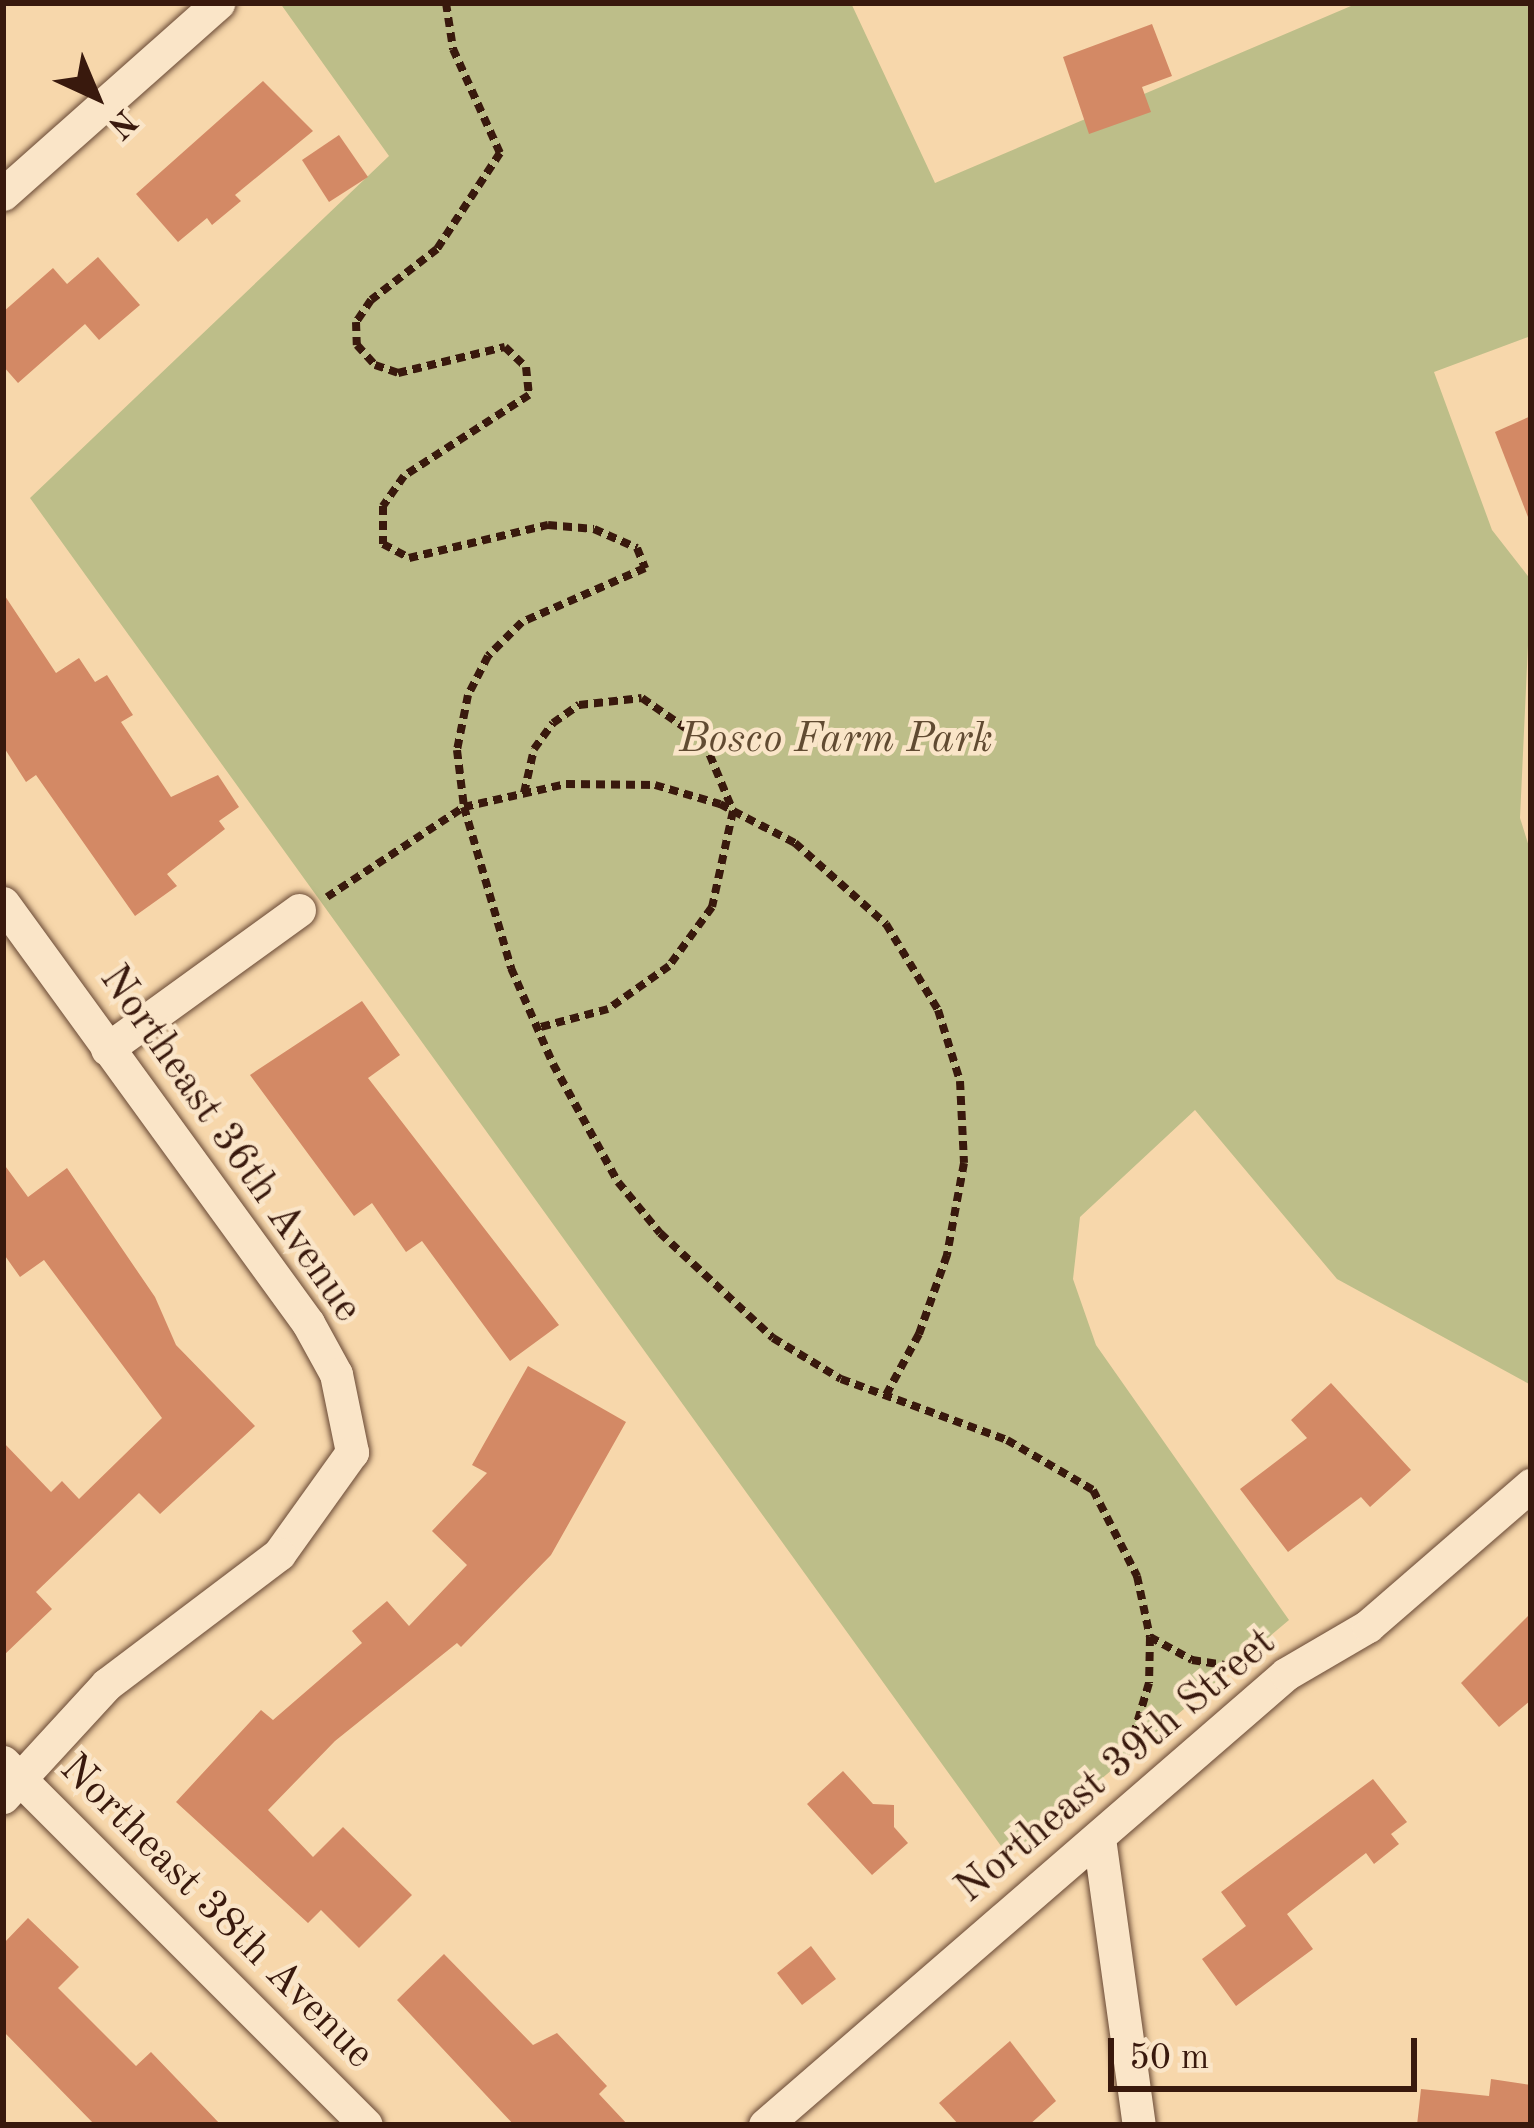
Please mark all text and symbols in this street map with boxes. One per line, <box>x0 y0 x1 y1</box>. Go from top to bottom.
north arrow <box>36 36 156 156</box>
text: N <box>101 102 142 143</box>
park label: Bosco Farm Park <box>679 715 993 765</box>
street label: Northeast 36th Avenue <box>88 956 372 1332</box>
street label: Northeast 39th Street <box>946 1617 1286 1915</box>
street label: Northeast 38th Avenue <box>48 1744 384 2080</box>
scale bar <box>1114 2014 1423 2088</box>
text: 50 m <box>1129 2041 1209 2077</box>

